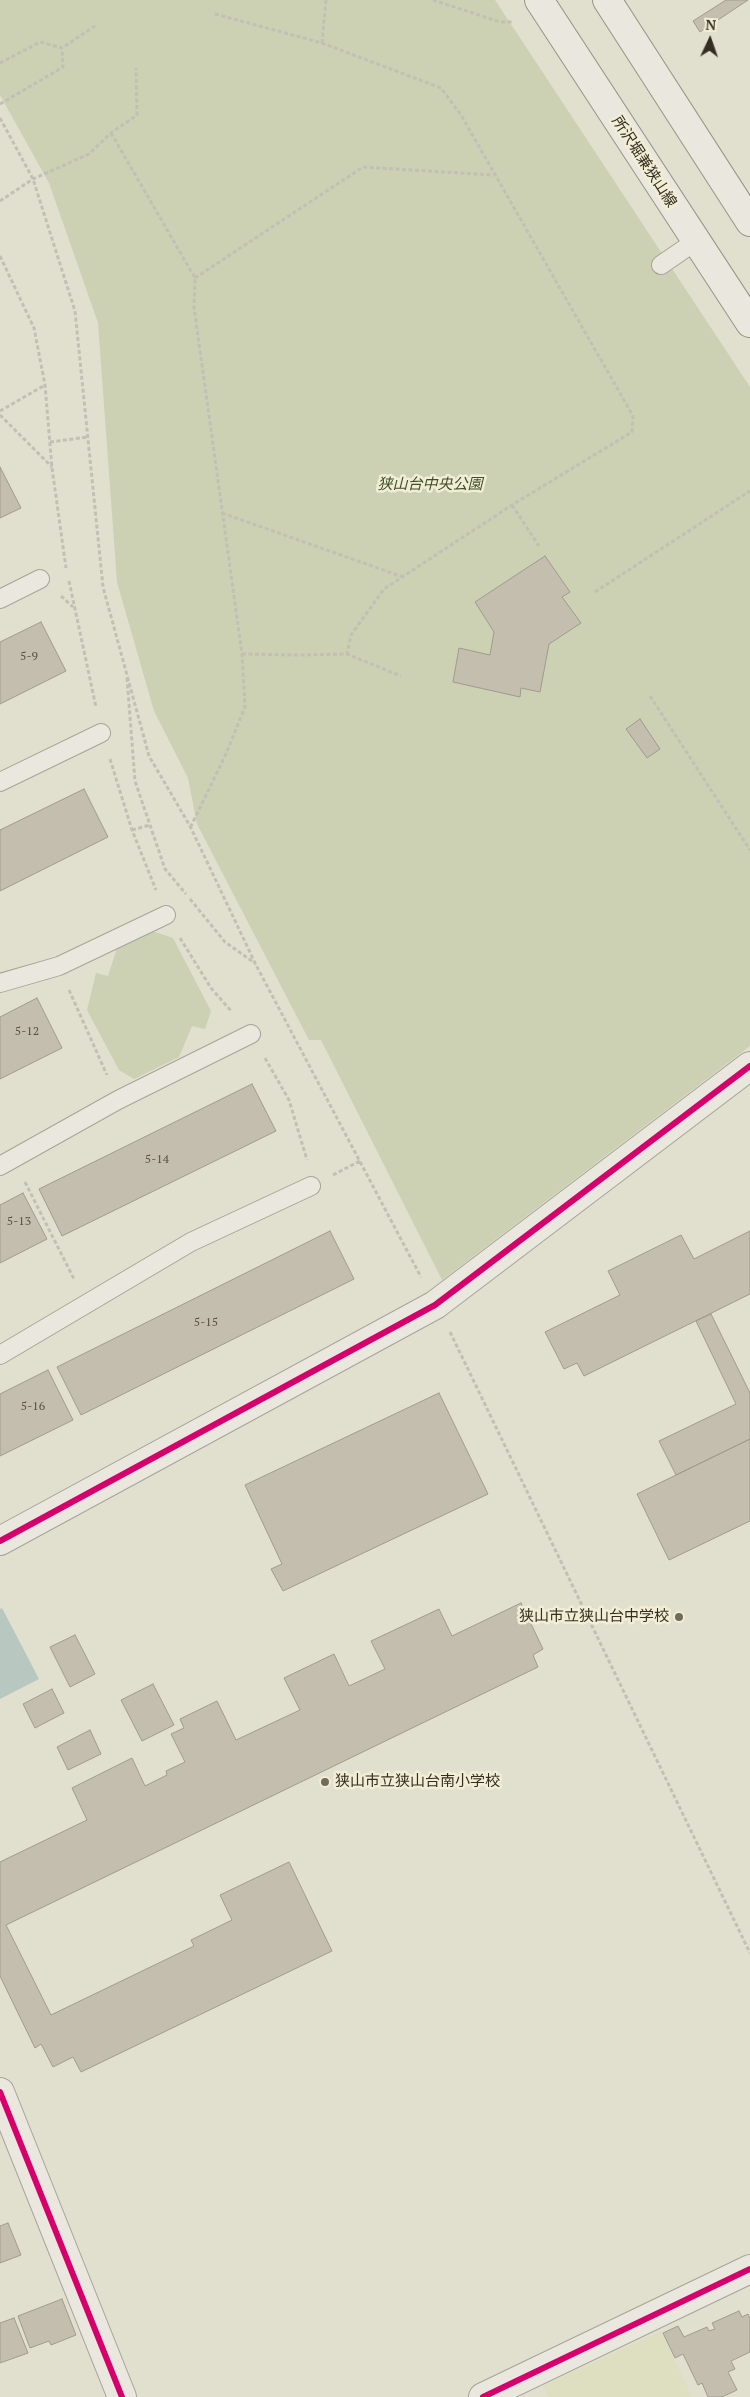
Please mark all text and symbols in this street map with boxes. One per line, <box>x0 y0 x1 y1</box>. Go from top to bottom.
north arrow <box>685 15 735 65</box>
text: N <box>705 15 717 34</box>
street label: 所沢堀兼狭山線 <box>608 113 680 211</box>
park label: 狭山台中央公園 <box>378 476 482 494</box>
house number: 5-9 <box>20 650 38 664</box>
house number: 5-12 <box>15 1025 39 1039</box>
house number: 5-14 <box>145 1153 169 1167</box>
house number: 5-13 <box>7 1215 31 1229</box>
house number: 5-15 <box>194 1316 218 1330</box>
house number: 5-16 <box>21 1400 45 1414</box>
place label: 狭山市立狭山台中学校 <box>519 1608 669 1626</box>
marker: 狭山市立狭山台中学校 <box>673 1611 685 1623</box>
place label: 狭山市立狭山台南小学校 <box>335 1773 500 1791</box>
marker: 狭山市立狭山台南小学校 <box>319 1776 331 1788</box>

